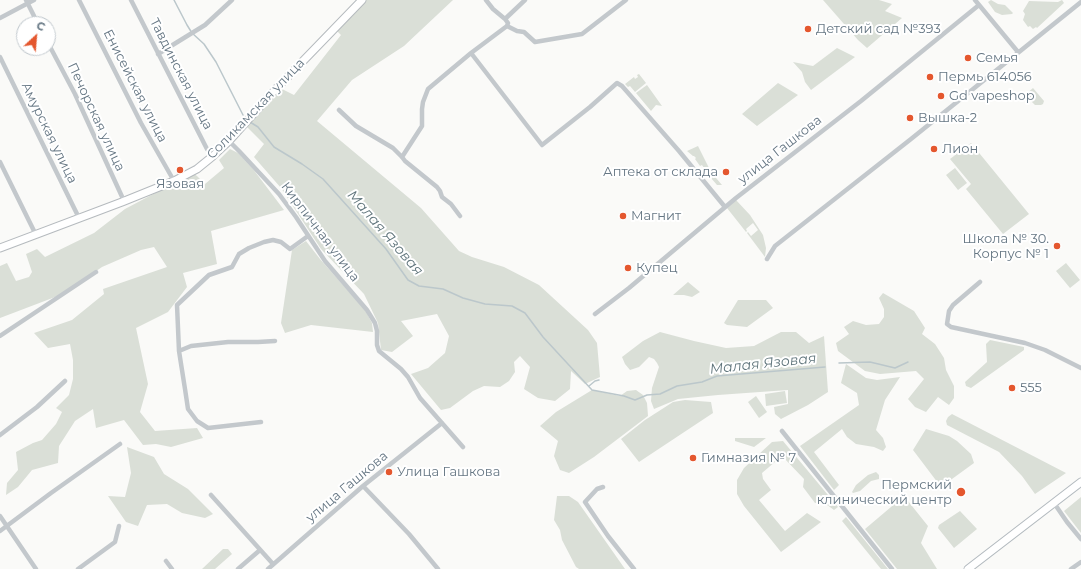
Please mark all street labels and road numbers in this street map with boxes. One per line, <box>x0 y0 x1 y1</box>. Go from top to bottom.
street label: Тавдинская улица <box>146 16 216 132</box>
street label: Енисейская улица <box>100 27 170 145</box>
street label: Соликамская улица <box>204 55 308 163</box>
street label: Печорская улица <box>64 60 128 174</box>
street label: Амурская улица <box>18 80 80 186</box>
street label: улица Гашкова <box>735 113 825 187</box>
street label: Кирпичная улица <box>277 179 363 285</box>
street label: улица Гашкова <box>303 448 391 526</box>

